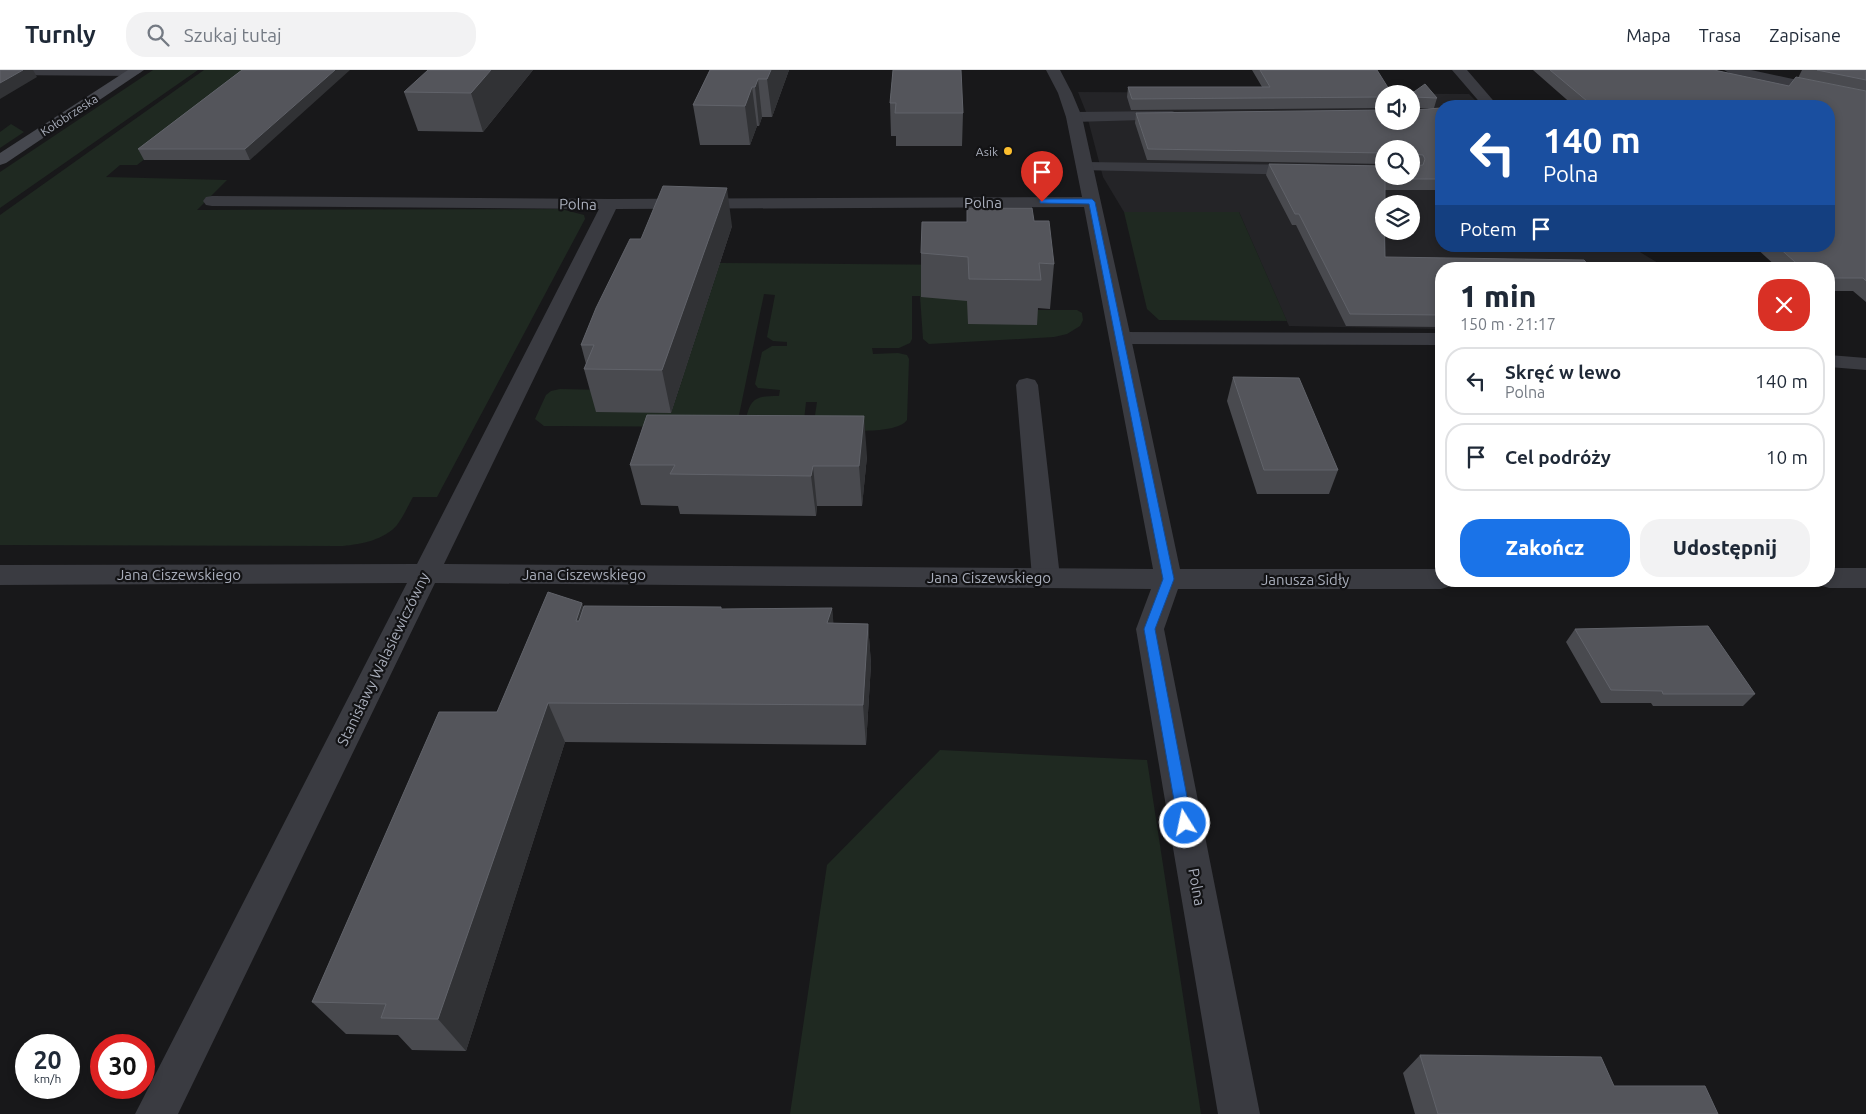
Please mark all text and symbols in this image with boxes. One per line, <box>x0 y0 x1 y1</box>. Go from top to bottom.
search box <box>126 12 476 57</box>
text: Turnly <box>25 21 96 48</box>
icon: search <box>144 21 172 49</box>
text: Szukaj tutaj <box>184 24 282 46</box>
text: Mapa <box>1626 25 1671 45</box>
text: Trasa <box>1699 25 1741 45</box>
text: Zapisane <box>1769 25 1841 45</box>
map controls <box>1375 85 1420 240</box>
button: sound <box>1375 85 1420 130</box>
street label: Kołobrzeska <box>38 92 100 138</box>
icon: left <box>1460 120 1525 185</box>
text: 140 m <box>1543 120 1641 160</box>
button: search <box>1375 140 1420 185</box>
place label: Asik <box>976 145 998 158</box>
marker: Asik <box>1002 145 1014 157</box>
pin <box>1021 151 1063 202</box>
icon: arrive <box>1028 158 1056 186</box>
text: Polna <box>1543 161 1598 186</box>
street label: Polna <box>964 194 1002 211</box>
street label: Polna <box>559 195 597 213</box>
button: layers <box>1375 195 1420 240</box>
icon: arrive <box>1527 215 1555 243</box>
text: Potem <box>1460 218 1517 240</box>
text: 1 min <box>1460 279 1536 313</box>
button: close <box>1758 279 1810 331</box>
text: 150 m · 21:17 <box>1460 315 1556 333</box>
text: Skręć w lewo <box>1505 361 1621 383</box>
icon: left <box>1462 367 1490 395</box>
text: 140 m <box>1755 370 1808 392</box>
text: Polna <box>1505 383 1545 401</box>
icon: arrive <box>1462 443 1490 471</box>
text: Cel podróży <box>1505 446 1611 468</box>
text: 10 m <box>1766 446 1808 468</box>
button: Zakończ <box>1460 519 1630 577</box>
button: Udostępnij <box>1640 519 1810 577</box>
street label: Jana Ciszewskiego <box>117 566 241 583</box>
street label: Jana Ciszewskiego <box>522 566 646 583</box>
street label: Stanisławy Walasiewiczówny <box>334 569 432 749</box>
street label: Jana Ciszewskiego <box>927 569 1051 586</box>
street label: Janusza Sidły <box>1261 571 1349 588</box>
position arrow <box>1158 796 1210 848</box>
street label: Polna <box>1185 867 1209 907</box>
speed limit sign: 30 <box>90 1034 155 1099</box>
text: 20 <box>33 1046 62 1074</box>
text: km/h <box>34 1072 61 1085</box>

